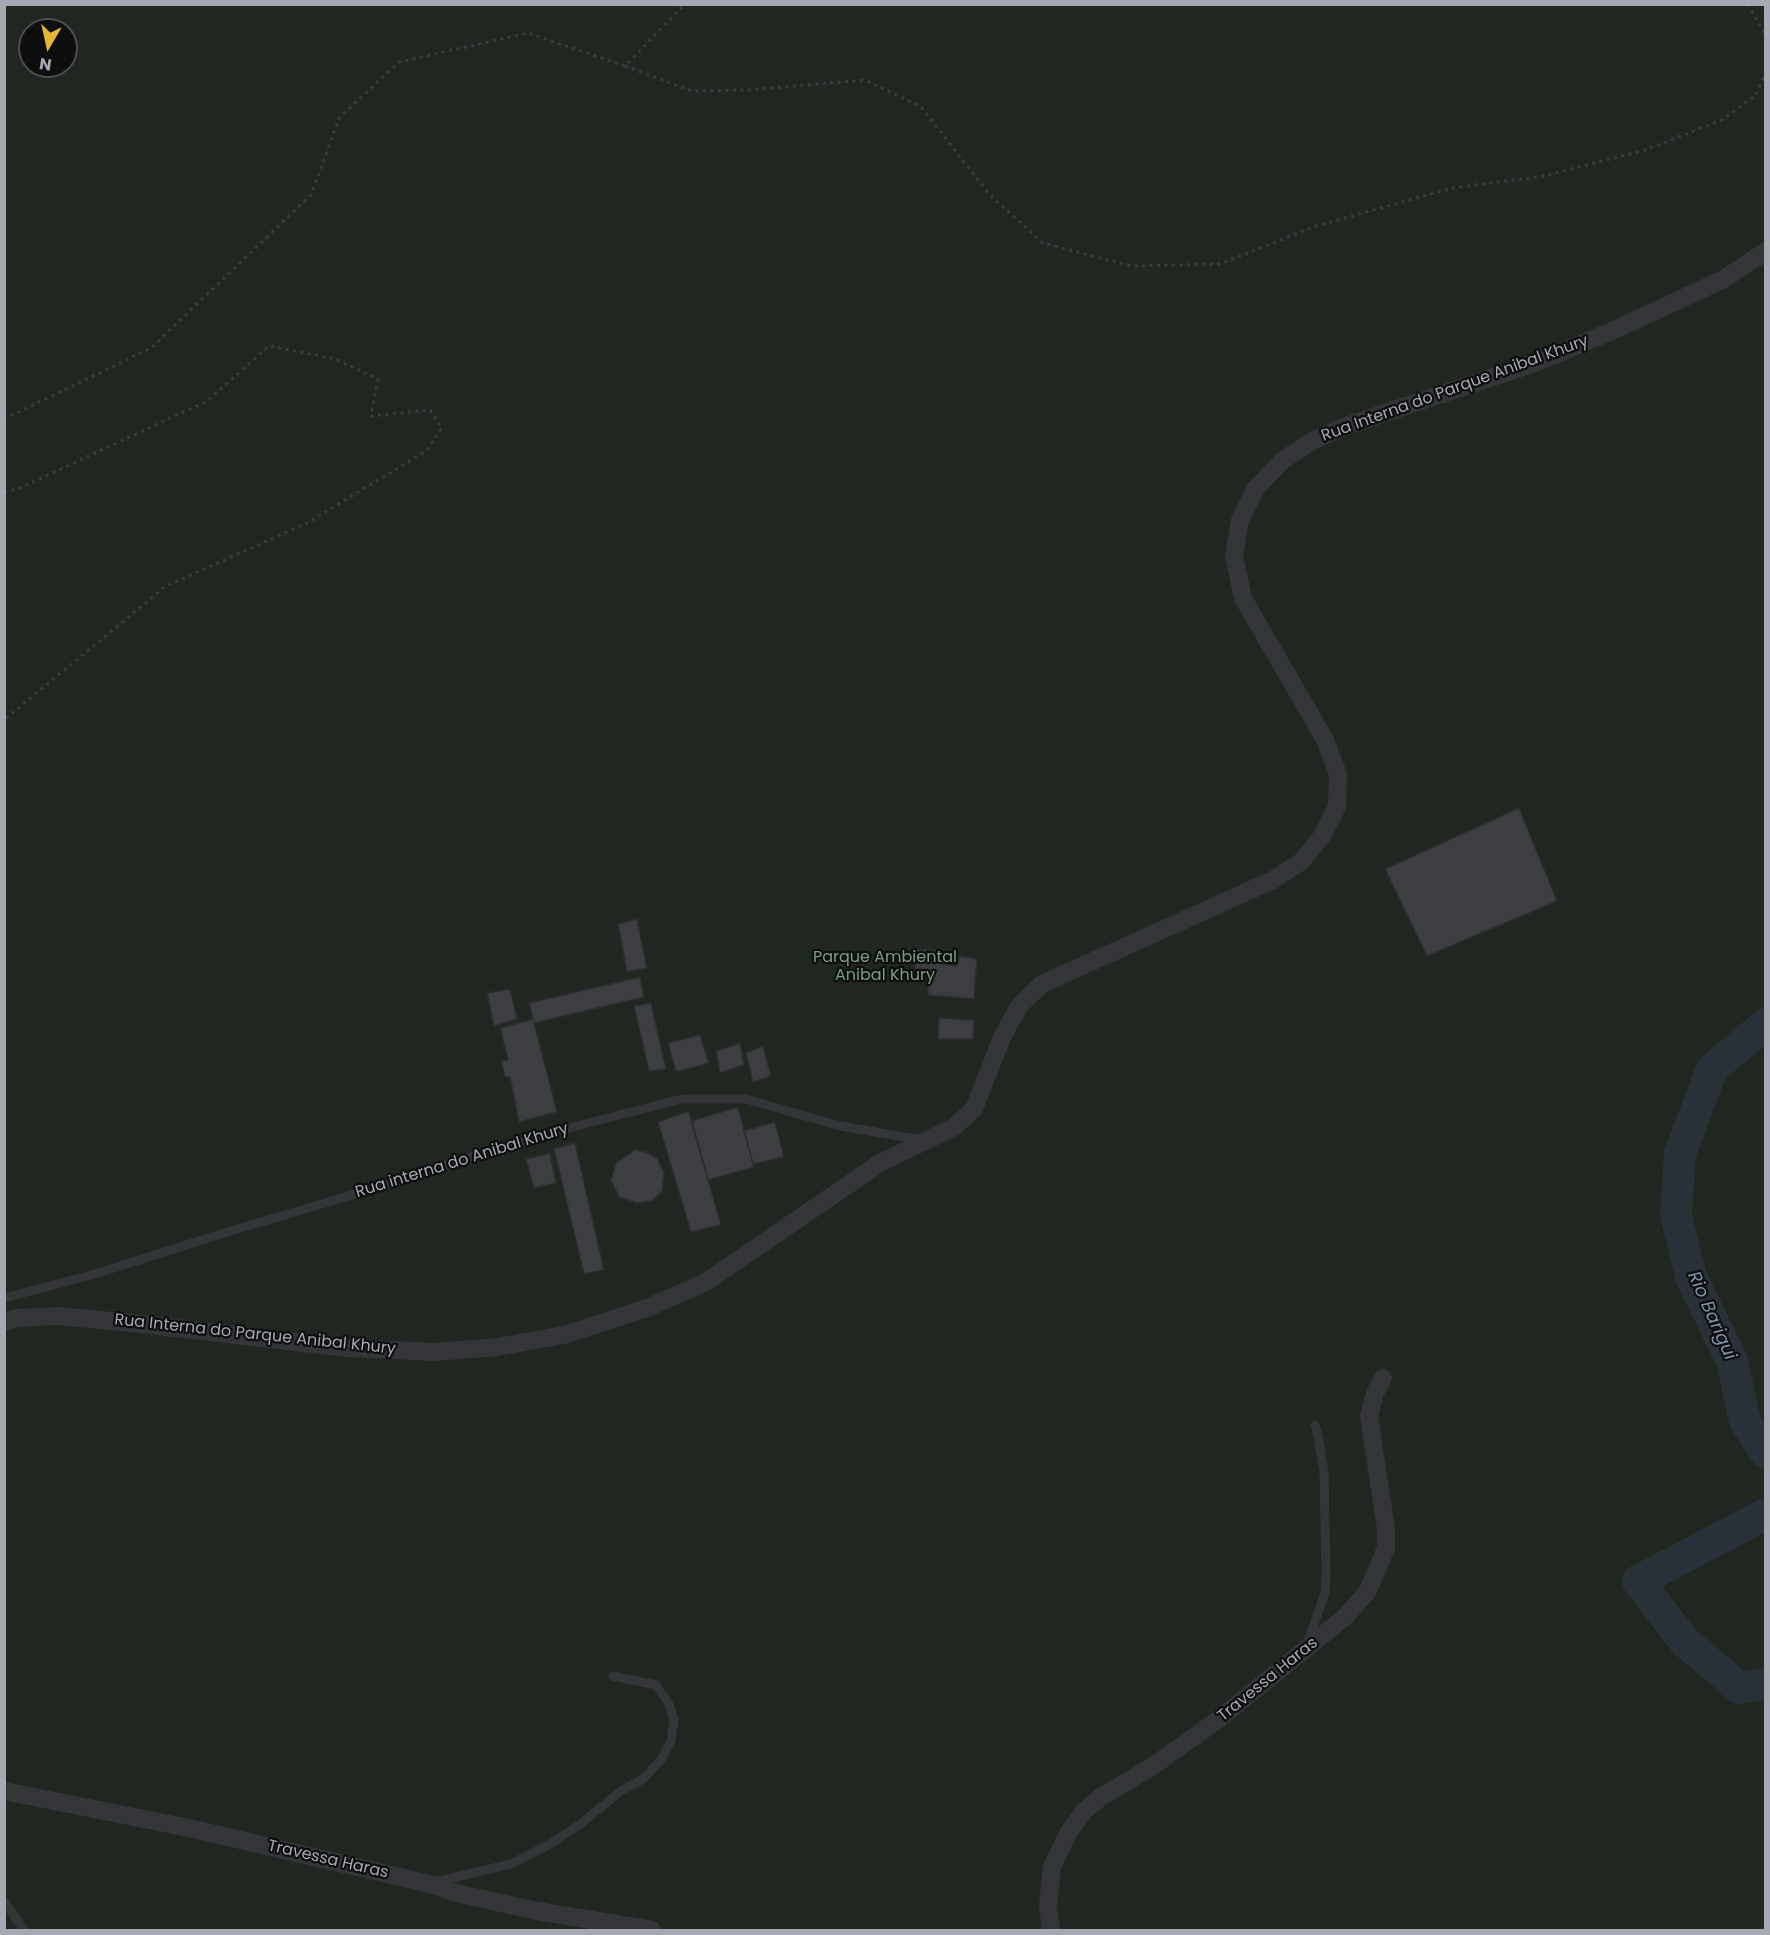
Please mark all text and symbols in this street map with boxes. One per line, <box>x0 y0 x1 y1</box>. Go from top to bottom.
north arrow <box>18 18 78 78</box>
text: N <box>38 52 53 77</box>
street label: Rua Interna do Parque Anibal Khury <box>1319 332 1591 446</box>
park label: Parque Ambiental Anibal Khury <box>813 948 957 986</box>
street label: Rua interna do Anibal Khury <box>353 1119 571 1203</box>
water label: Rio Barigui <box>1682 1268 1740 1364</box>
street label: Rua Interna do Parque Anibal Khury <box>113 1311 397 1359</box>
street label: Travessa Haras <box>1214 1634 1322 1726</box>
street label: Travessa Haras <box>266 1837 390 1883</box>

